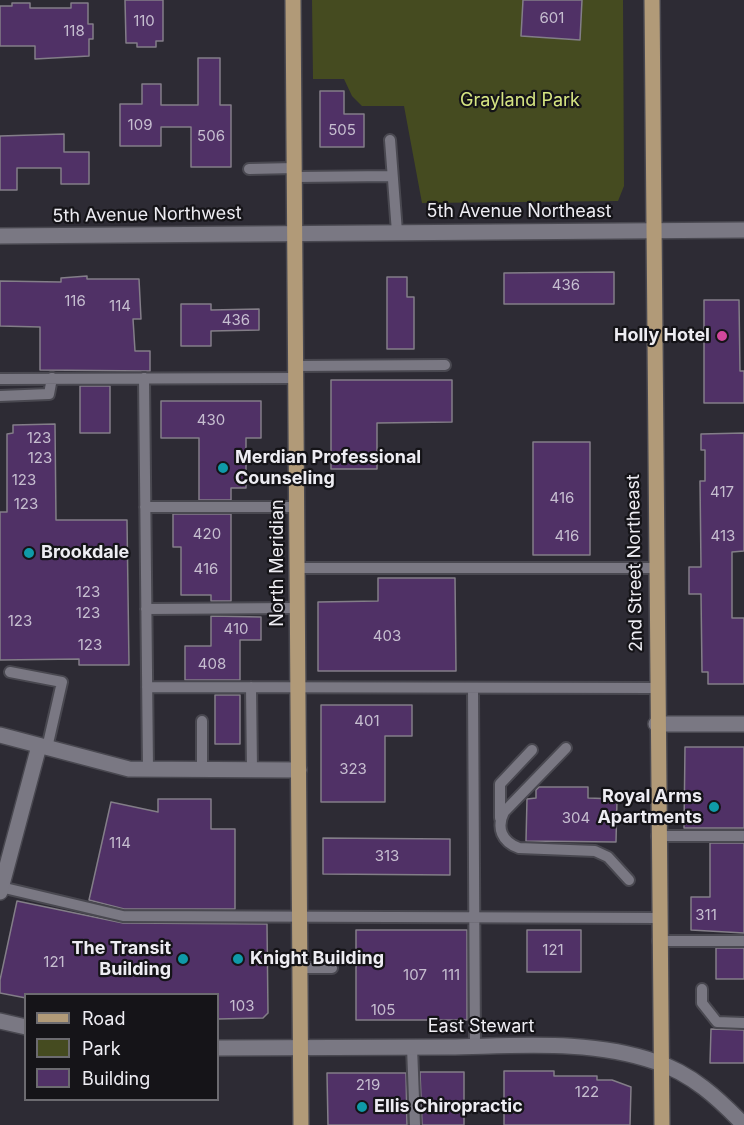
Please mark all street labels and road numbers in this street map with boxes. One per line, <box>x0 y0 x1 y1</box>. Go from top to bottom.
street label: 5th Avenue Northeast <box>427 201 611 223</box>
street label: 5th Avenue Northwest <box>52 203 242 227</box>
street label: 2nd Street Northeast <box>623 474 647 652</box>
street label: North Meridian <box>267 499 289 627</box>
street label: East Stewart <box>428 1016 534 1038</box>

